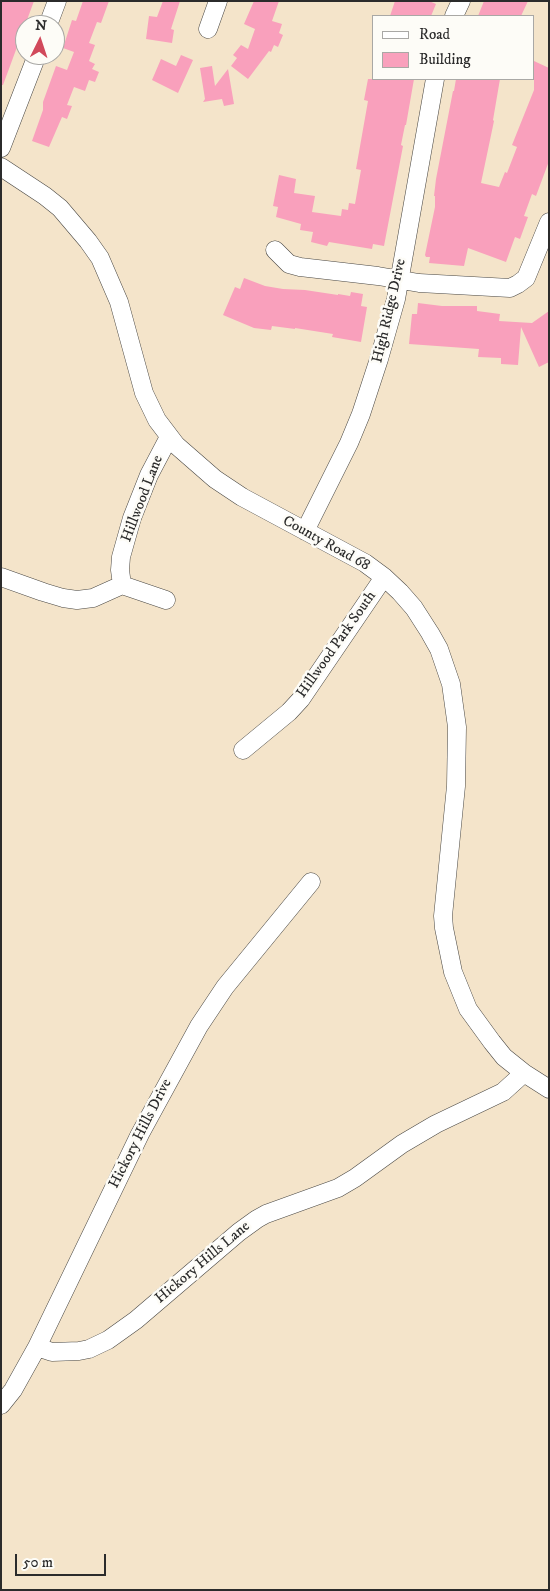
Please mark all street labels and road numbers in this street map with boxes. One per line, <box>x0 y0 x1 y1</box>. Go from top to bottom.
street label: High Ridge Drive <box>369 257 411 365</box>
street label: Hillwood Lane <box>118 453 168 545</box>
street label: County Road 68 <box>279 513 373 575</box>
street label: Hillwood Park South <box>293 588 381 702</box>
street label: Hickory Hills Drive <box>106 1076 176 1192</box>
street label: Hickory Hills Lane <box>152 1218 254 1308</box>

